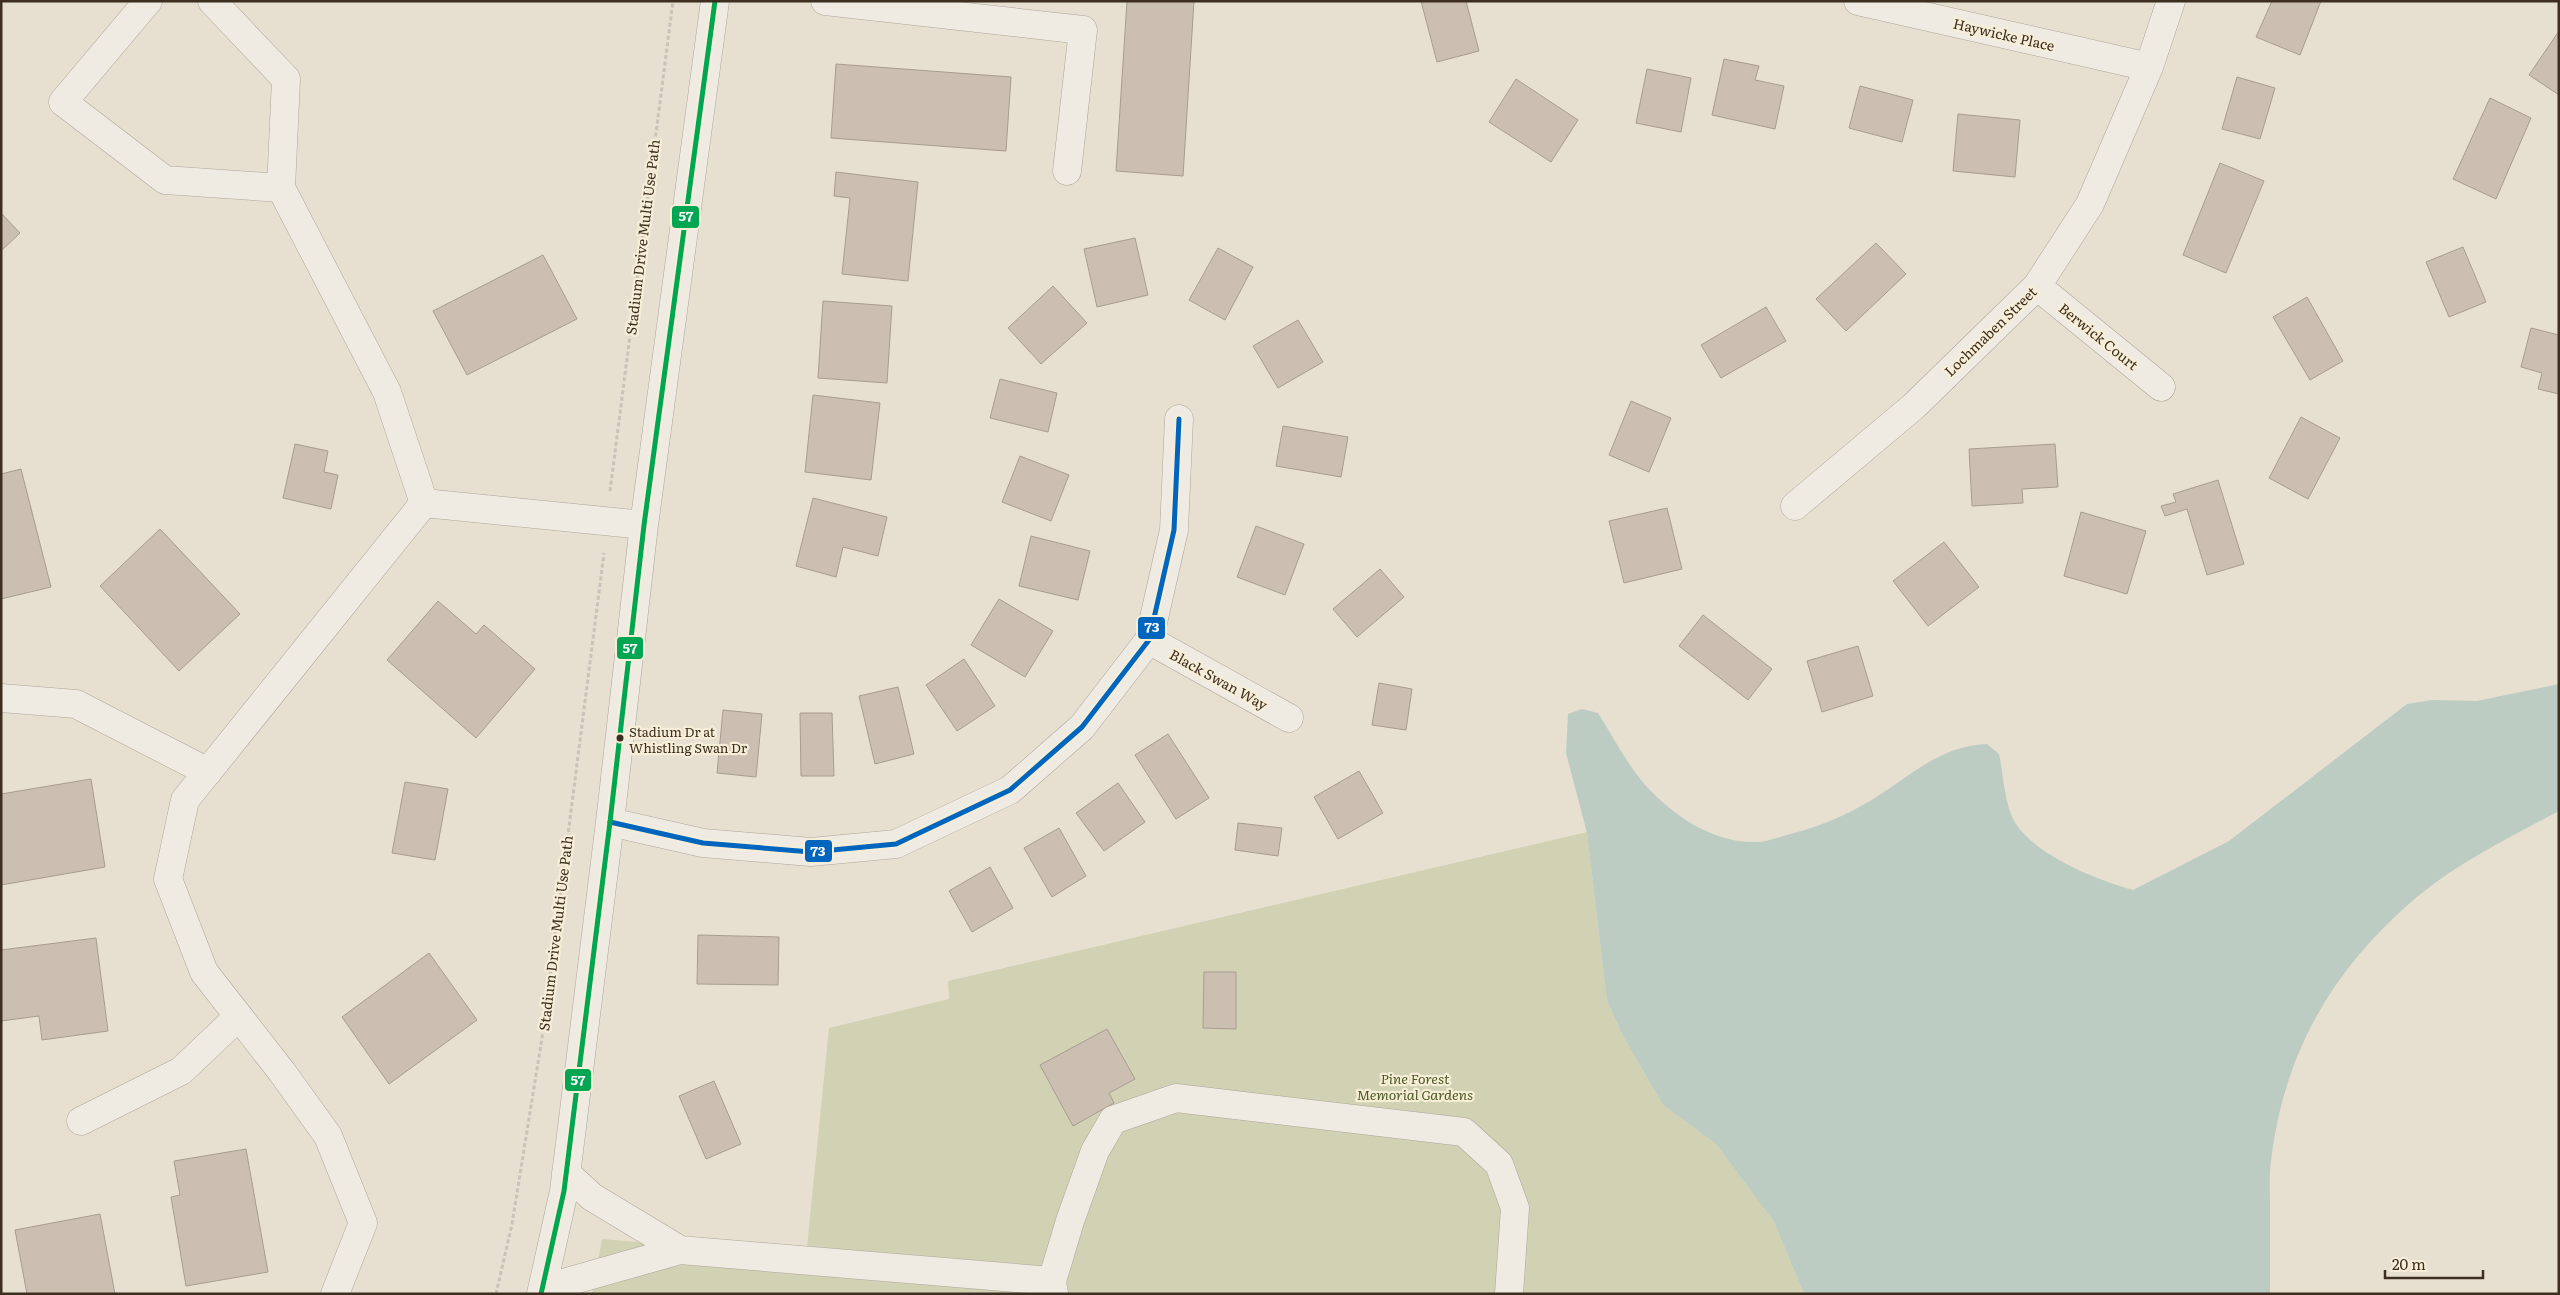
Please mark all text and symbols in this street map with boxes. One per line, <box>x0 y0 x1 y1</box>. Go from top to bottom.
street label: Haywicke Place <box>1951 13 2057 55</box>
street label: Stadium Drive Multi Use Path <box>620 138 664 336</box>
line badge: 57 <box>671 205 700 229</box>
text: 57 <box>679 205 694 225</box>
street label: Lochmaben Street <box>1939 281 2041 380</box>
street label: Berwick Court <box>2055 298 2143 375</box>
line badge: 73 <box>1137 616 1166 640</box>
text: 73 <box>1144 616 1160 636</box>
line badge: 57 <box>616 636 644 660</box>
text: 57 <box>623 637 638 657</box>
street label: Black Swan Way <box>1166 644 1272 715</box>
place label: Stadium Dr at Whistling Swan Dr <box>629 722 748 757</box>
marker: Stadium Dr at Whistling Swan Dr <box>615 733 625 743</box>
street label: Stadium Drive Multi Use Path <box>533 834 577 1032</box>
line badge: 73 <box>804 839 833 863</box>
text: 73 <box>810 840 826 860</box>
line badge: 57 <box>564 1068 592 1092</box>
park label: Pine Forest Memorial Gardens <box>1357 1068 1473 1104</box>
text: 57 <box>571 1069 586 1089</box>
scale bar <box>2385 1248 2482 1280</box>
text: 20 m <box>2392 1252 2426 1275</box>

